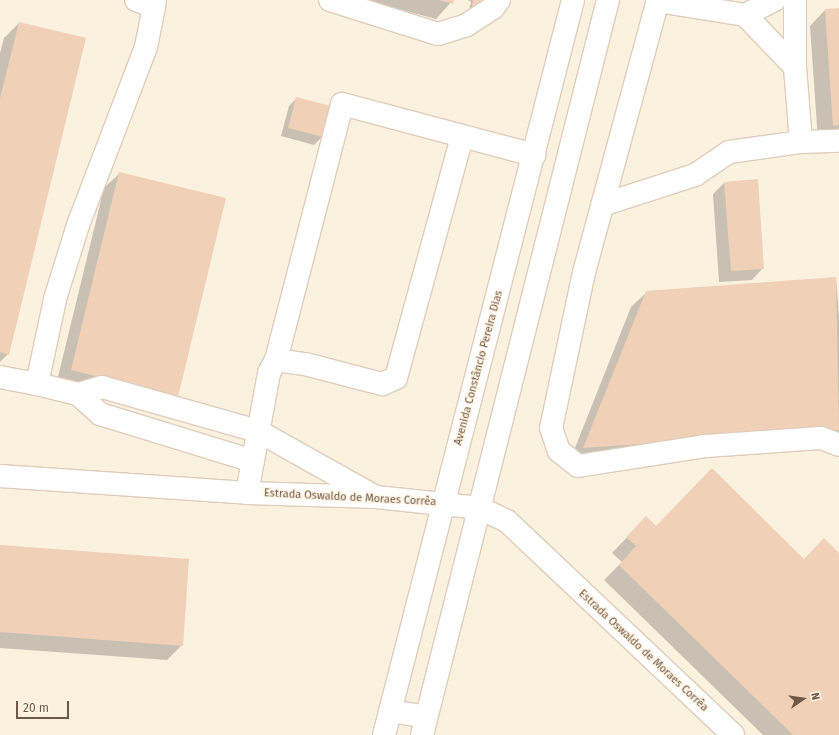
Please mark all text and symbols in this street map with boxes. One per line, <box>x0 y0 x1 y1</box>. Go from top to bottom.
street label: Avenida Constâncio Pereira Dias <box>452 289 506 447</box>
street label: Estrada Oswaldo de Moraes Corrêa <box>264 487 436 509</box>
street label: Estrada Oswaldo de Moraes Corrêa <box>575 587 711 715</box>
north arrow <box>783 679 823 719</box>
text: N <box>808 691 822 701</box>
scale bar <box>18 693 71 719</box>
text: 20 m <box>23 701 49 715</box>

